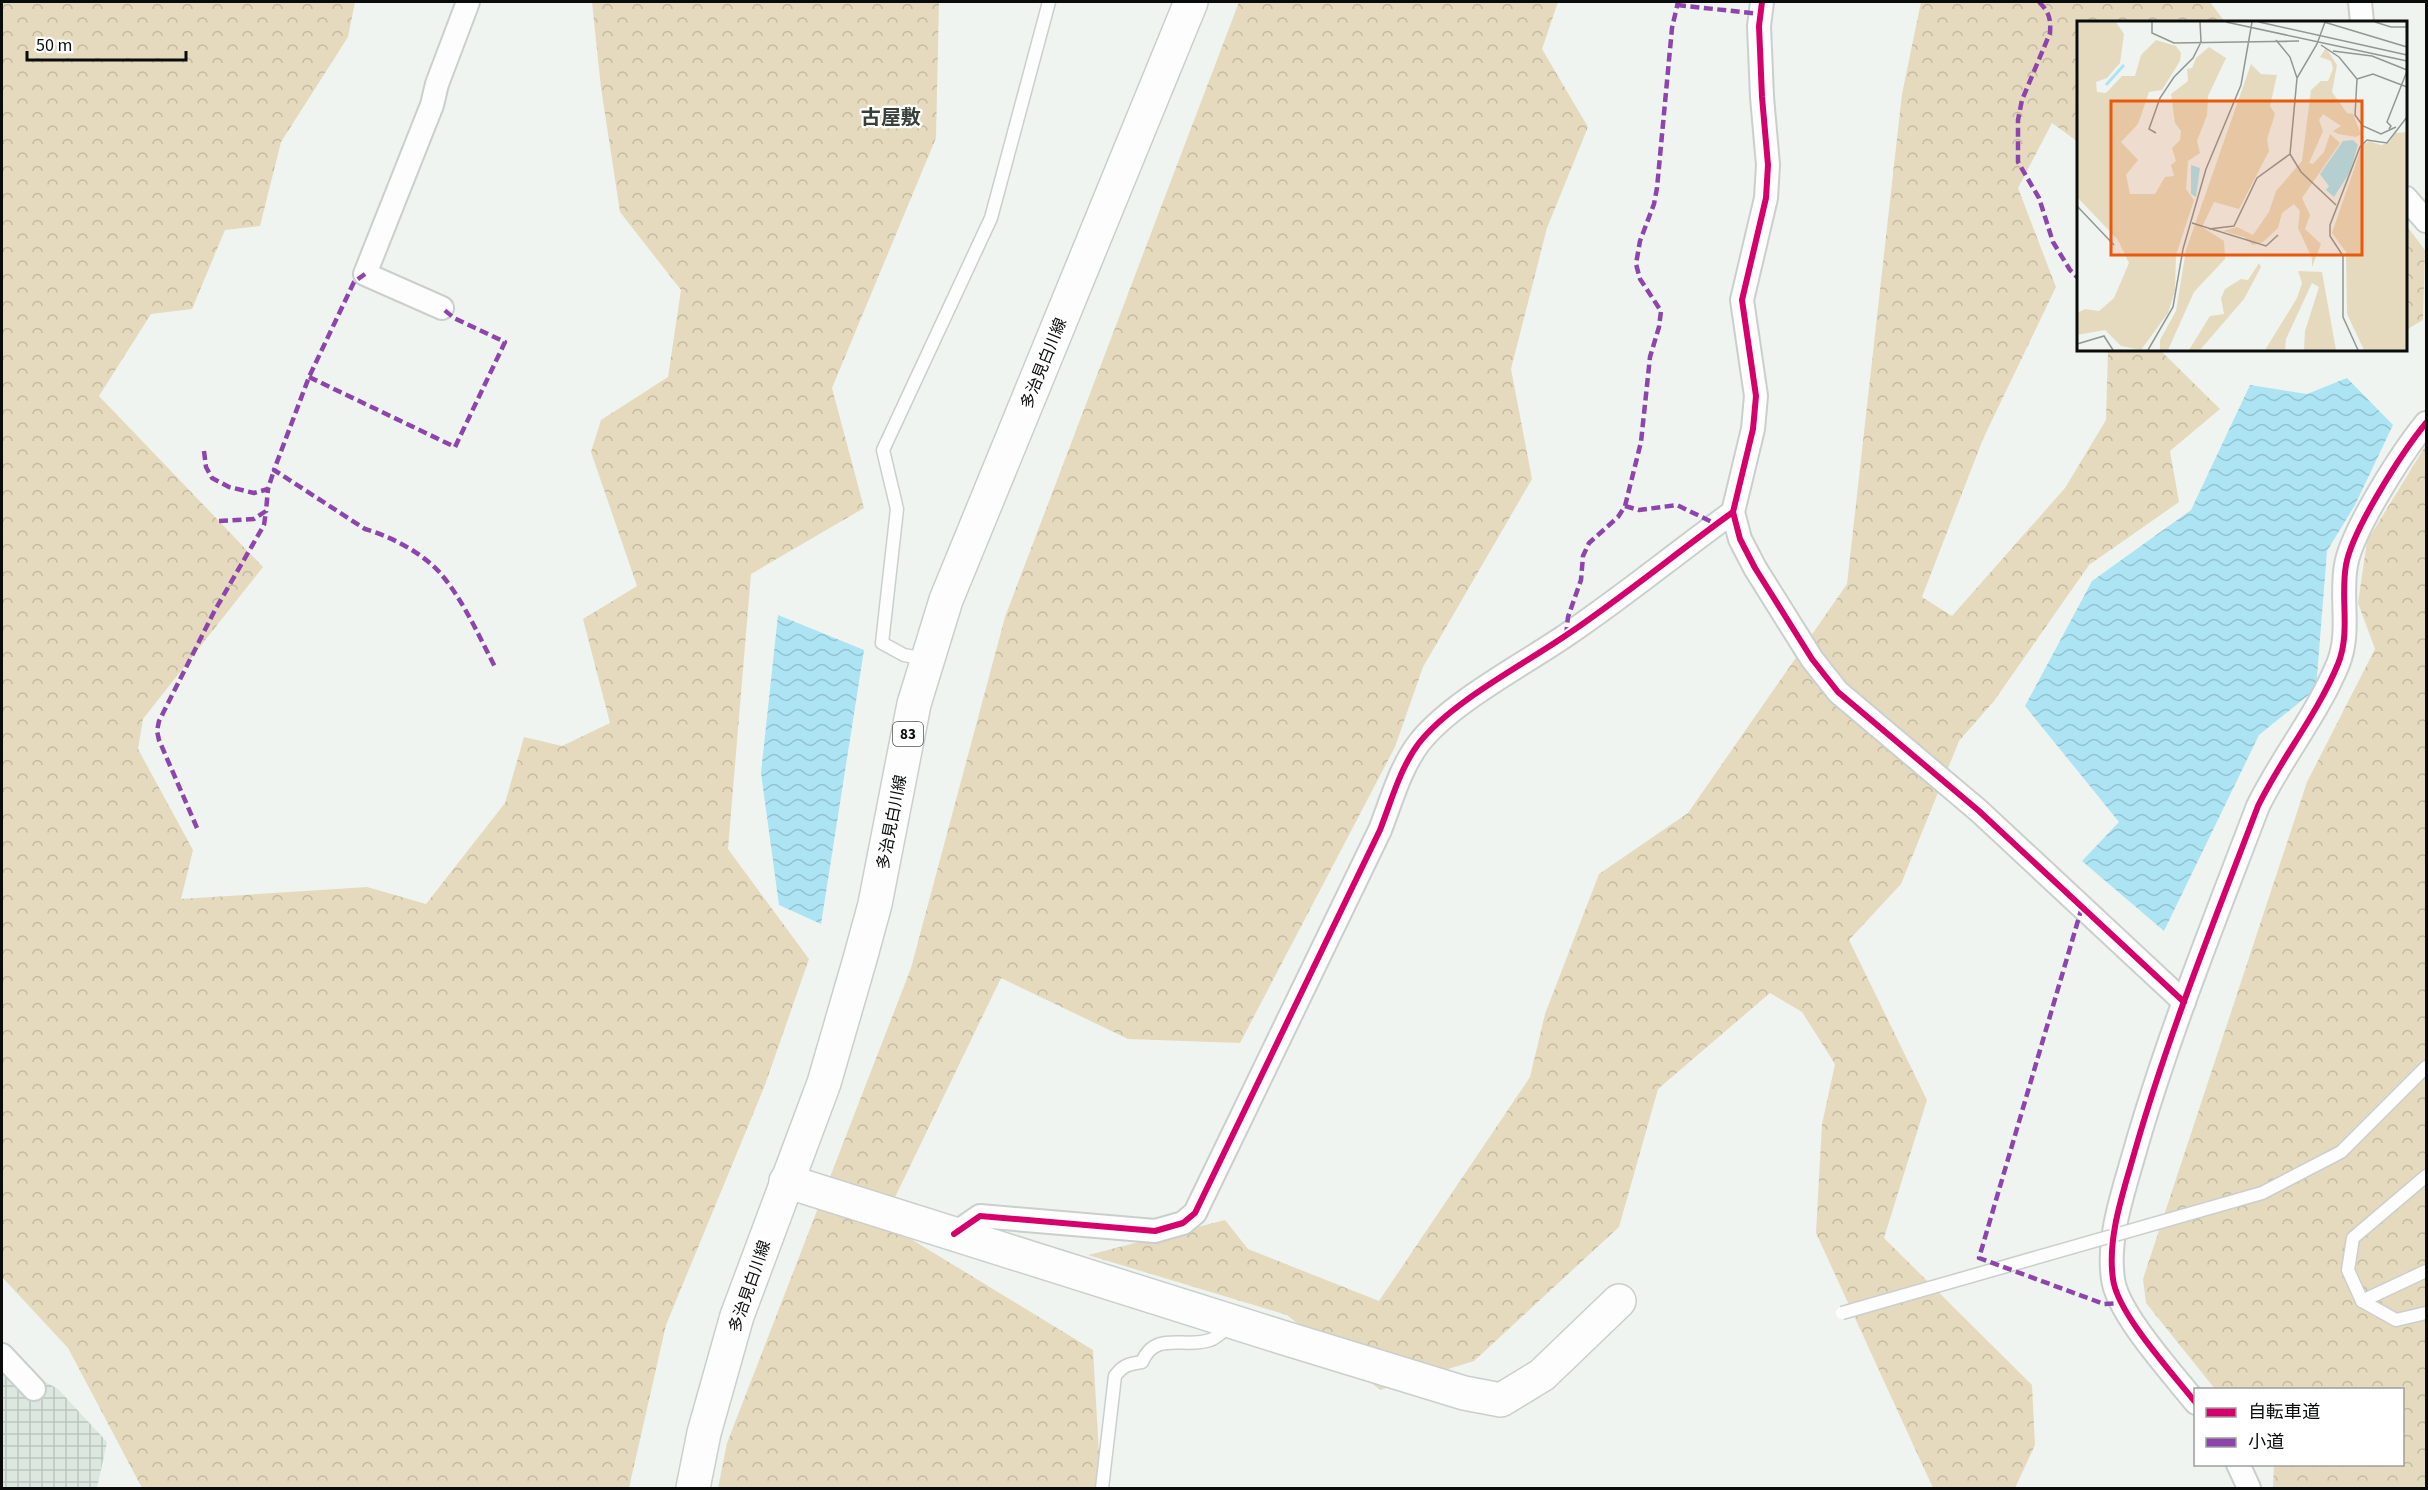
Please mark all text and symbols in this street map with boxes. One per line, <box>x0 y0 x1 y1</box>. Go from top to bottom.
inset map <box>2077 21 2407 351</box>
scale bar <box>27 24 186 62</box>
text: 50 m <box>36 33 72 58</box>
district label: 古屋敷 <box>861 104 921 132</box>
street label: 多治見白川線 <box>1016 315 1072 412</box>
road number: 83 <box>893 722 923 746</box>
street label: 多治見白川線 <box>872 773 912 871</box>
street label: 多治見白川線 <box>724 1237 776 1335</box>
legend <box>2194 1388 2404 1466</box>
text: 自転車道 <box>2248 1400 2320 1425</box>
text: 小道 <box>2248 1430 2284 1455</box>

